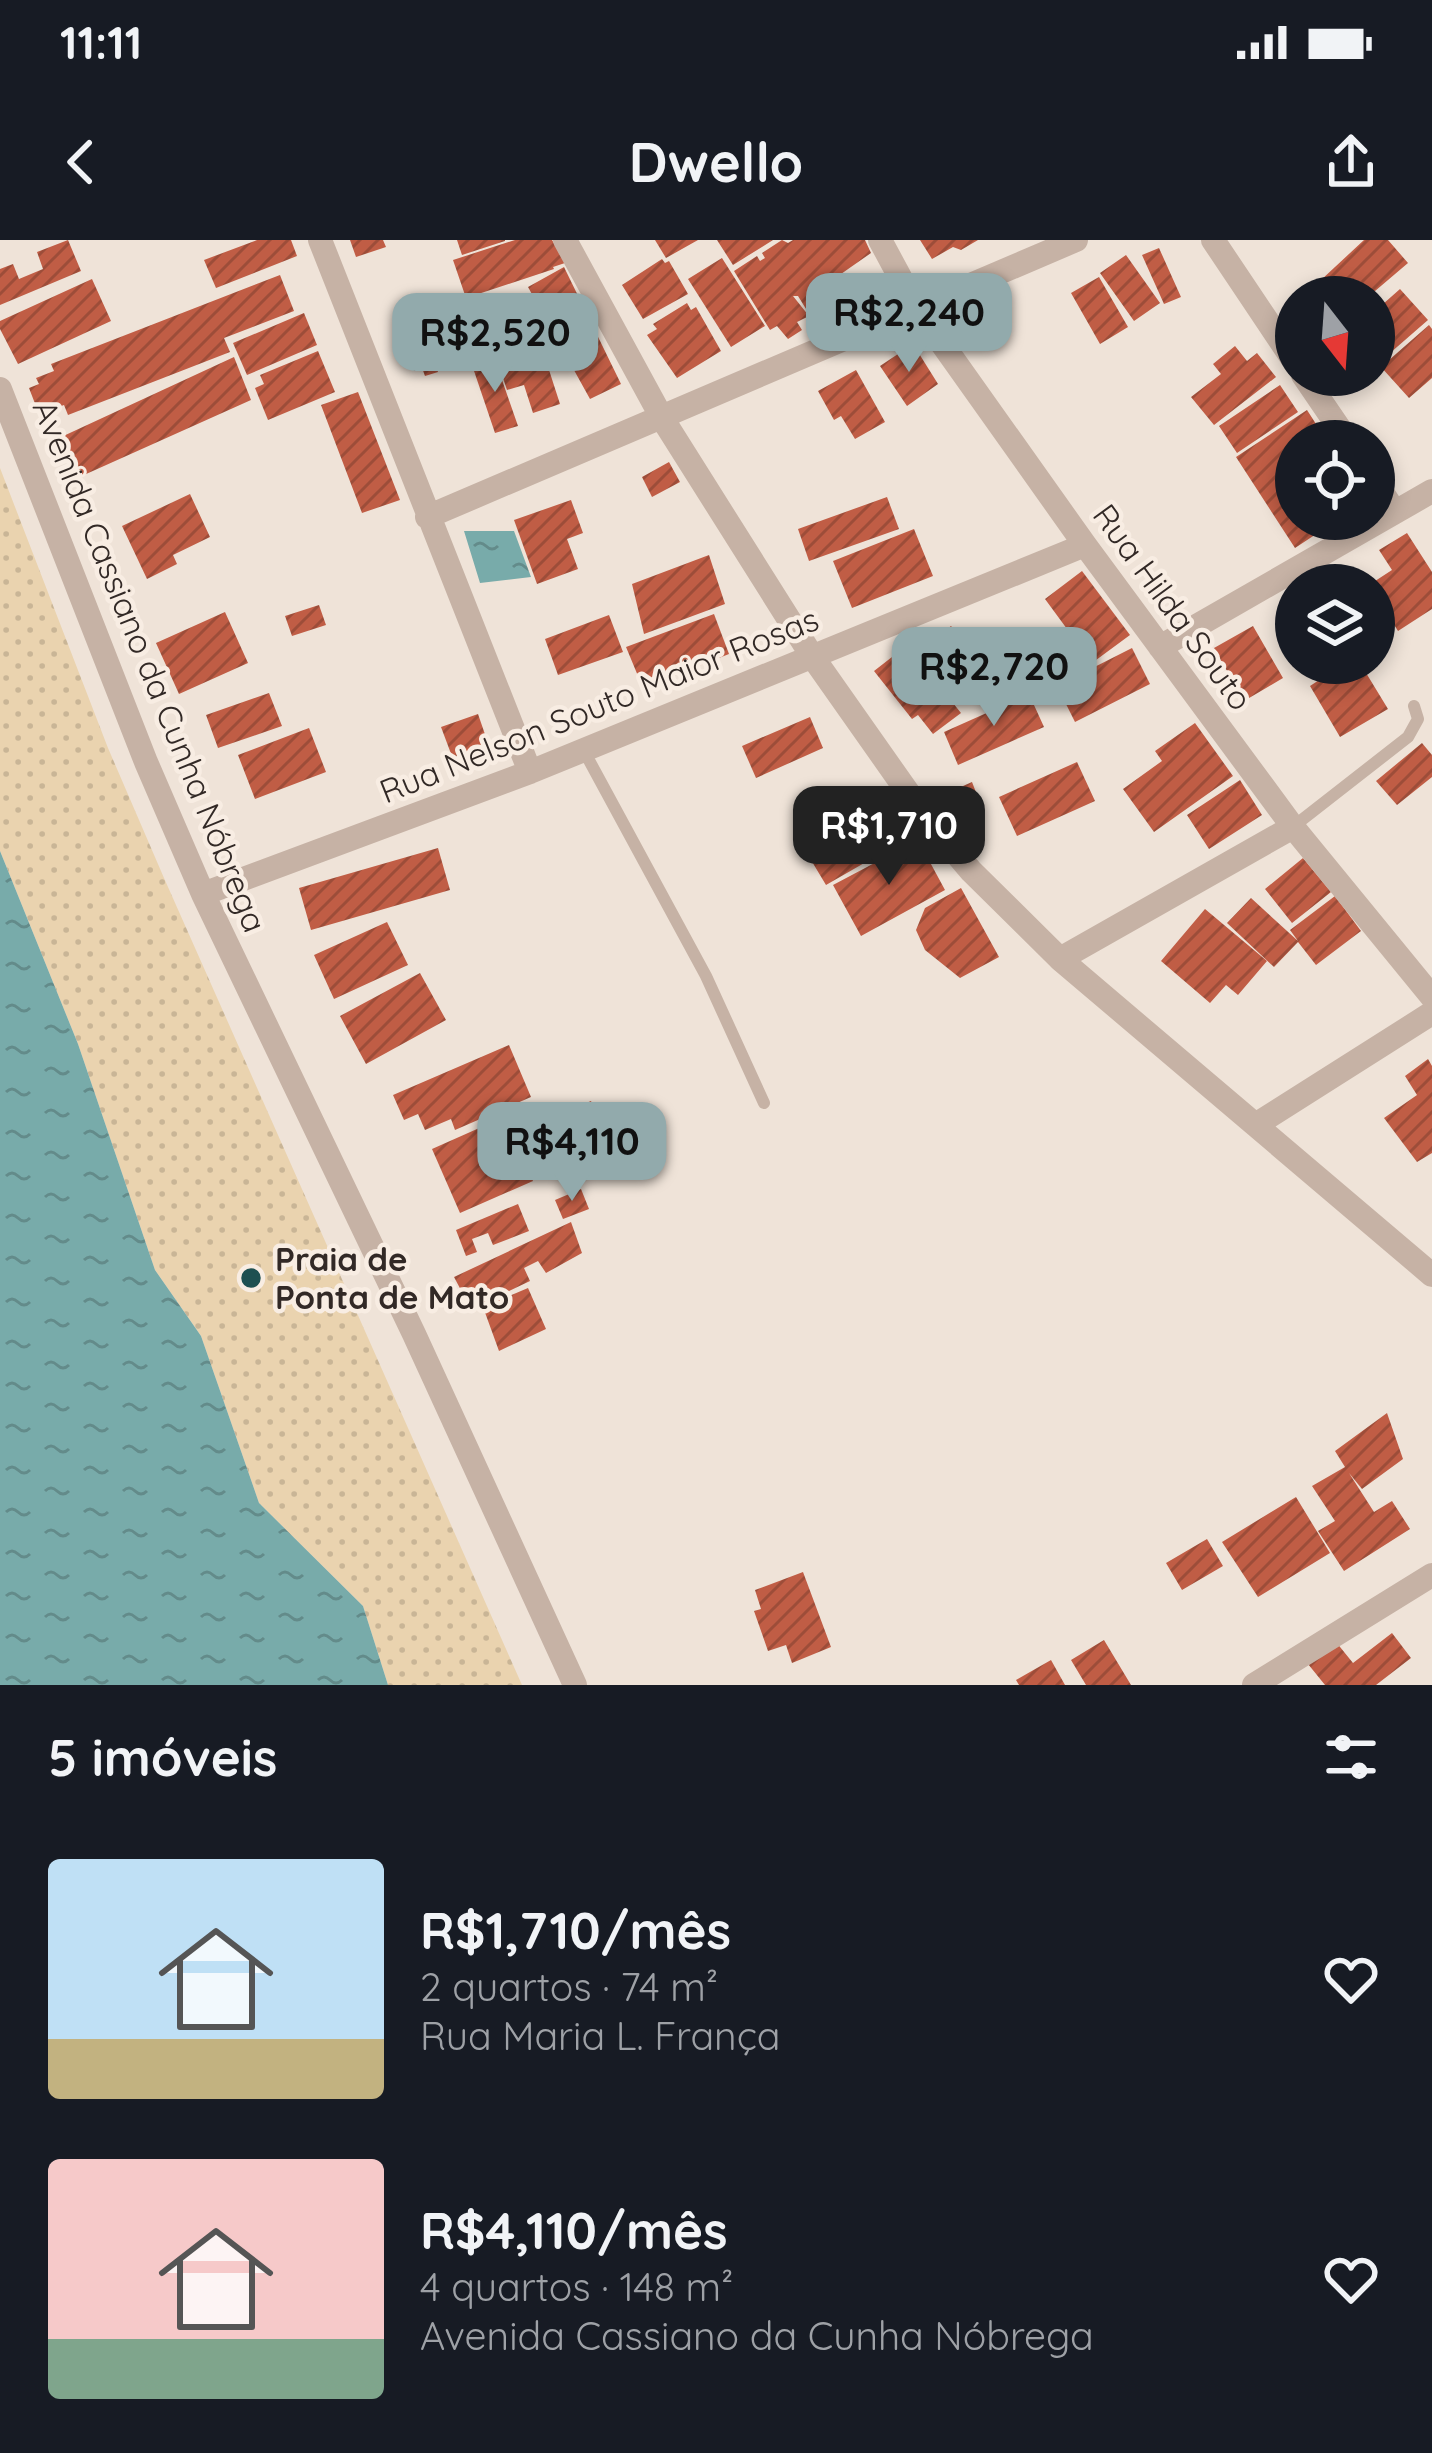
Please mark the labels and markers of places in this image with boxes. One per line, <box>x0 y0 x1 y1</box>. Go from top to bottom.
pin: R$2,240 <box>798 273 1020 375</box>
pin: R$2,520 <box>384 293 606 395</box>
pin: R$2,720 <box>883 627 1105 729</box>
pin: R$1,710 <box>778 786 1000 888</box>
pin: R$4,110 <box>461 1102 683 1204</box>
place label: Praia de Ponta de Mato <box>275 1238 509 1317</box>
marker: Praia de Ponta de Mato <box>238 1265 264 1291</box>

